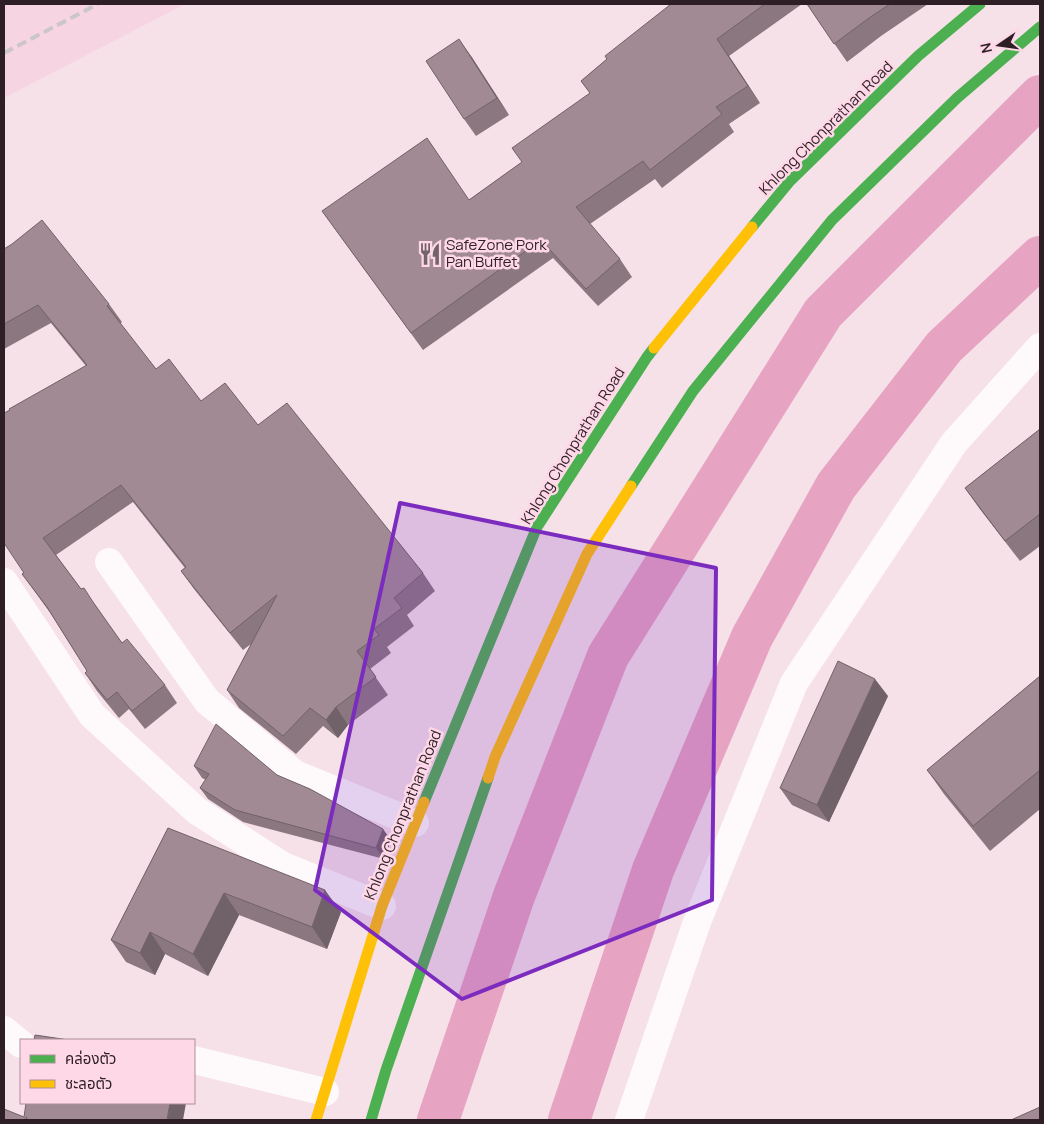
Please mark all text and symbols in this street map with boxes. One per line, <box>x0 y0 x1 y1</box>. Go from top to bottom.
north arrow <box>974 20 1024 70</box>
text: N <box>975 41 996 55</box>
street label: Khlong Chonprathan Road <box>754 56 897 199</box>
place label: SafeZone Pork Pan Buffet <box>446 234 547 272</box>
restaurant icon: SafeZone Pork Pan Buffet <box>417 241 443 267</box>
street label: Khlong Chonprathan Road <box>516 363 630 528</box>
street label: Khlong Chonprathan Road <box>359 727 446 903</box>
legend <box>20 1039 195 1104</box>
text: คล่องตัว <box>65 1048 116 1069</box>
text: ชะลอตัว <box>65 1073 112 1094</box>

